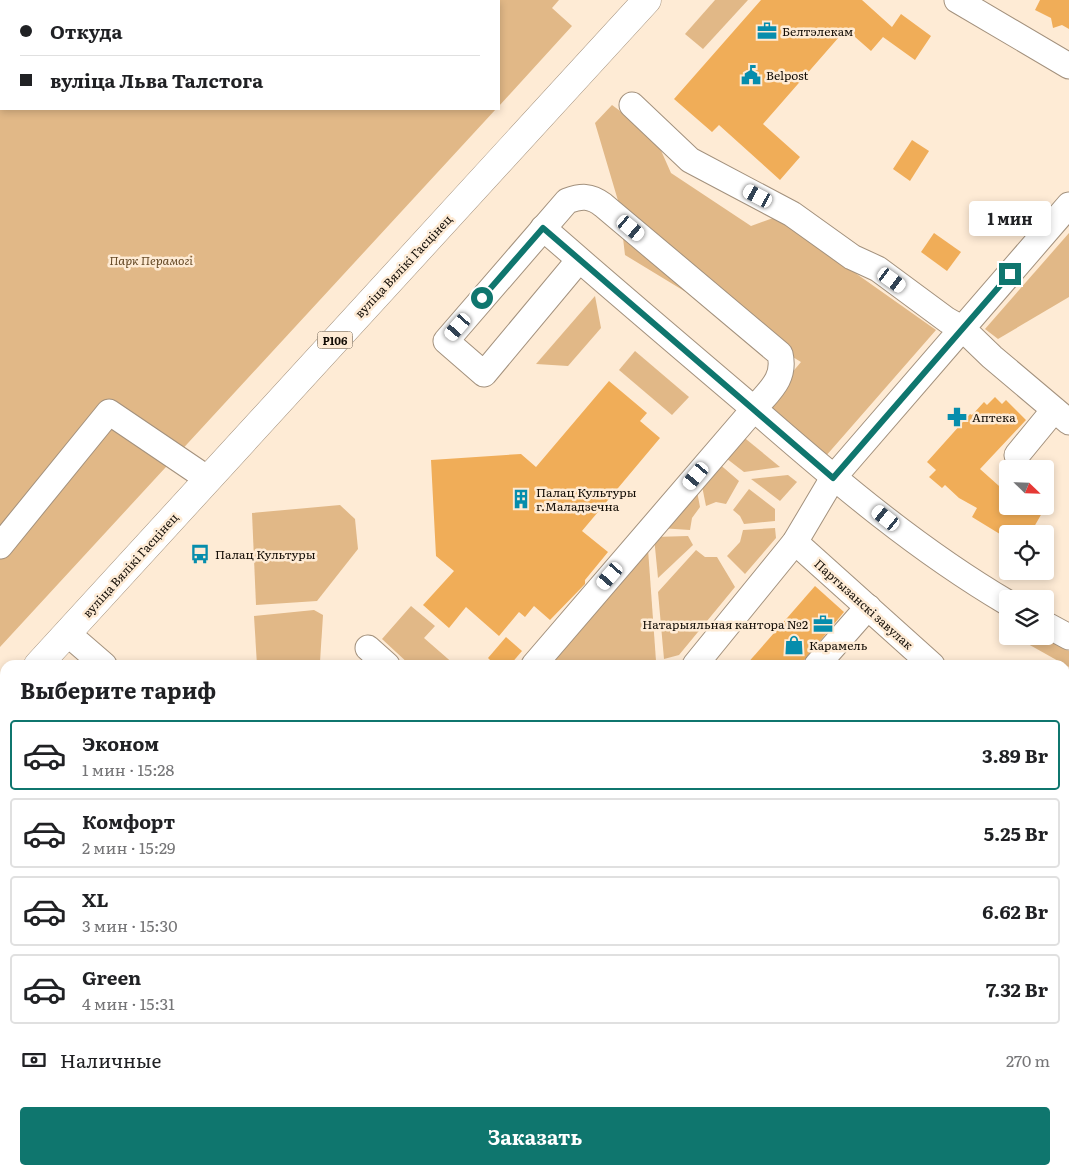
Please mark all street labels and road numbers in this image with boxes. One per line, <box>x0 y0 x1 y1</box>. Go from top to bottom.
street label: вуліца Вялікі Гасцінец <box>350 210 456 322</box>
road number: Р106 <box>318 332 352 348</box>
street label: вуліца Вялікі Гасцінец <box>78 509 182 621</box>
street label: Партызанскі завулак <box>811 555 917 653</box>

